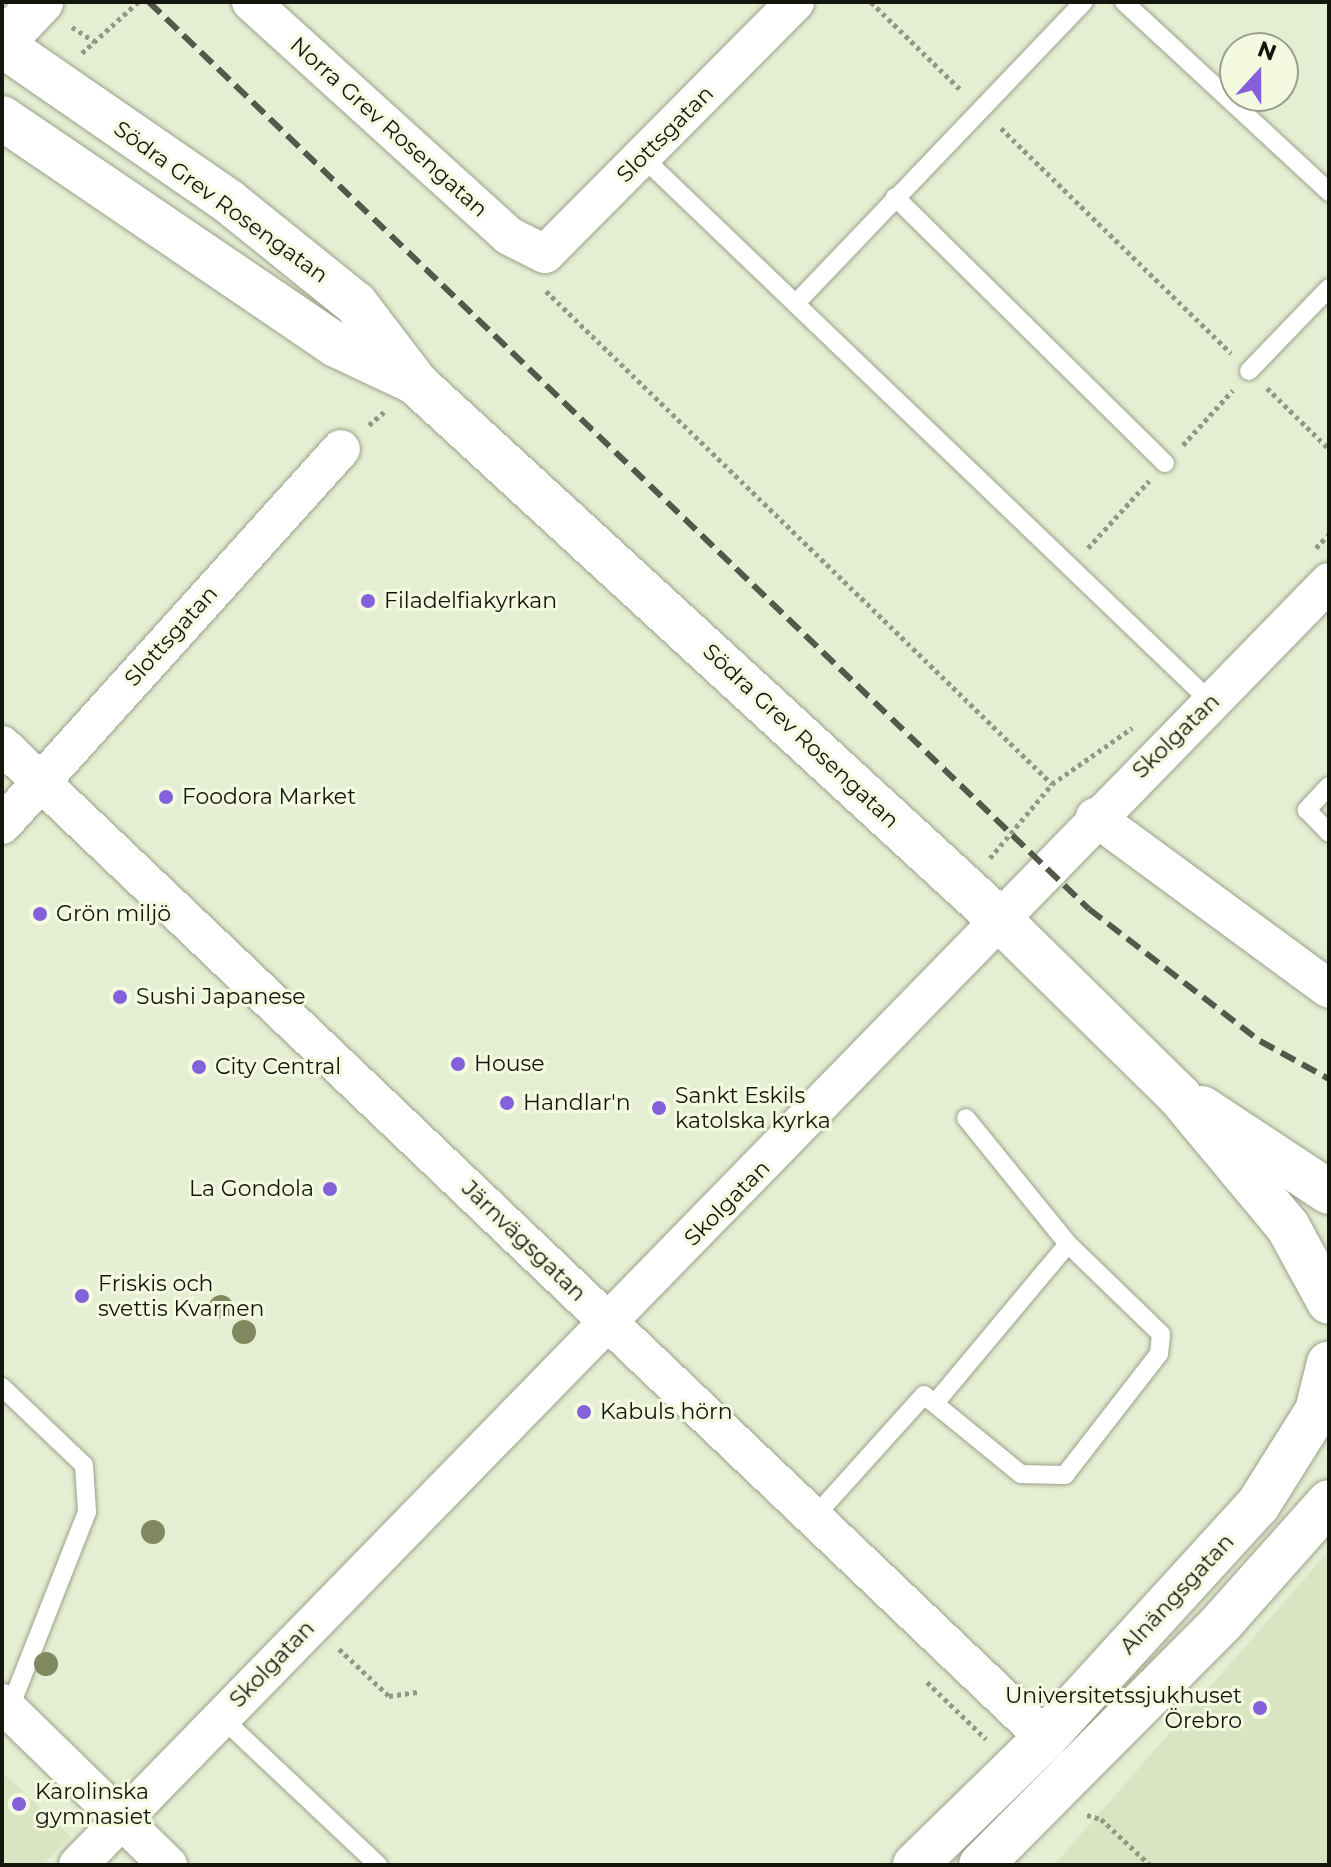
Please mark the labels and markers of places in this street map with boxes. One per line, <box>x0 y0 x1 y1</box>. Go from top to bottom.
place label: Filadelfiakyrkan <box>384 588 557 614</box>
marker: Filadelfiakyrkan <box>359 592 377 610</box>
place label: Foodora Market <box>182 784 356 810</box>
marker: Foodora Market <box>157 788 175 806</box>
place label: Grön miljö <box>56 901 171 927</box>
marker: Grön miljö <box>31 905 49 923</box>
place label: Sushi Japanese <box>136 984 306 1010</box>
marker: Sushi Japanese <box>111 988 129 1006</box>
place label: House <box>474 1051 544 1077</box>
place label: City Central <box>215 1054 341 1080</box>
marker: House <box>449 1055 467 1073</box>
marker: City Central <box>190 1058 208 1076</box>
place label: Sankt Eskils katolska kyrka <box>675 1082 831 1134</box>
place label: Handlar'n <box>523 1090 631 1116</box>
marker: Handlar'n <box>498 1094 516 1112</box>
marker: Sankt Eskils katolska kyrka <box>650 1099 668 1117</box>
place label: La Gondola <box>189 1176 314 1202</box>
marker: La Gondola <box>321 1180 339 1198</box>
place label: Friskis och svettis Kvarnen <box>98 1270 264 1322</box>
marker: Friskis och svettis Kvarnen <box>73 1287 91 1305</box>
place label: Kabuls hörn <box>600 1399 733 1425</box>
marker: Kabuls hörn <box>575 1403 593 1421</box>
place label: Universitetssjukhuset Örebro <box>1005 1682 1242 1734</box>
marker: Universitetssjukhuset Örebro <box>1249 1697 1271 1719</box>
place label: Karolinska gymnasiet <box>35 1778 152 1830</box>
marker: Karolinska gymnasiet <box>10 1795 28 1813</box>

